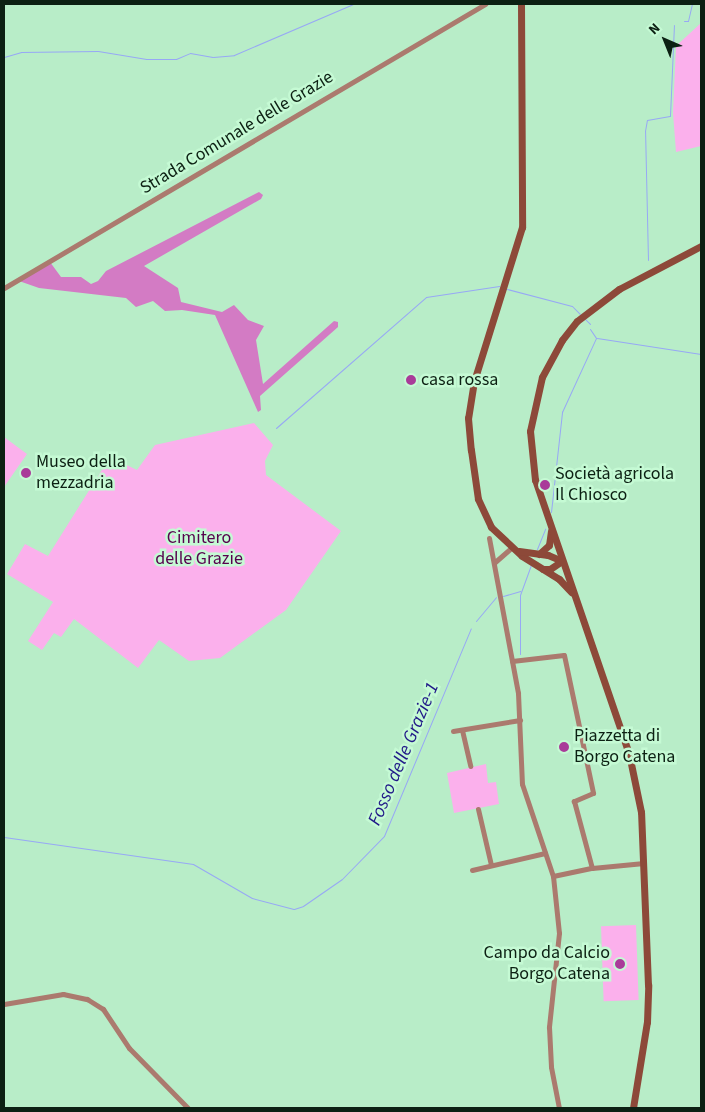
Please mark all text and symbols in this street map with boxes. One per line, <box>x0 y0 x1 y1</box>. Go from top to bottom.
north arrow <box>640 15 690 65</box>
text: N <box>644 19 665 40</box>
street label: Strada Comunale delle Grazie <box>137 67 337 199</box>
place label: casa rossa <box>421 369 498 391</box>
marker: casa rossa <box>405 374 417 386</box>
place label: Museo della mezzadria <box>36 452 126 494</box>
place label: Società agricola Il Chiosco <box>555 464 674 506</box>
marker: Museo della mezzadria <box>20 467 32 479</box>
marker: Società agricola Il Chiosco <box>539 479 551 491</box>
park label: Cimitero delle Grazie <box>155 528 243 570</box>
water label: Fosso delle Grazie-1 <box>364 679 444 829</box>
place label: Piazzetta di Borgo Catena <box>574 726 675 769</box>
marker: Piazzetta di Borgo Catena <box>558 741 570 753</box>
place label: Campo da Calcio Borgo Catena <box>483 943 610 986</box>
marker: Campo da Calcio Borgo Catena <box>614 958 626 970</box>

